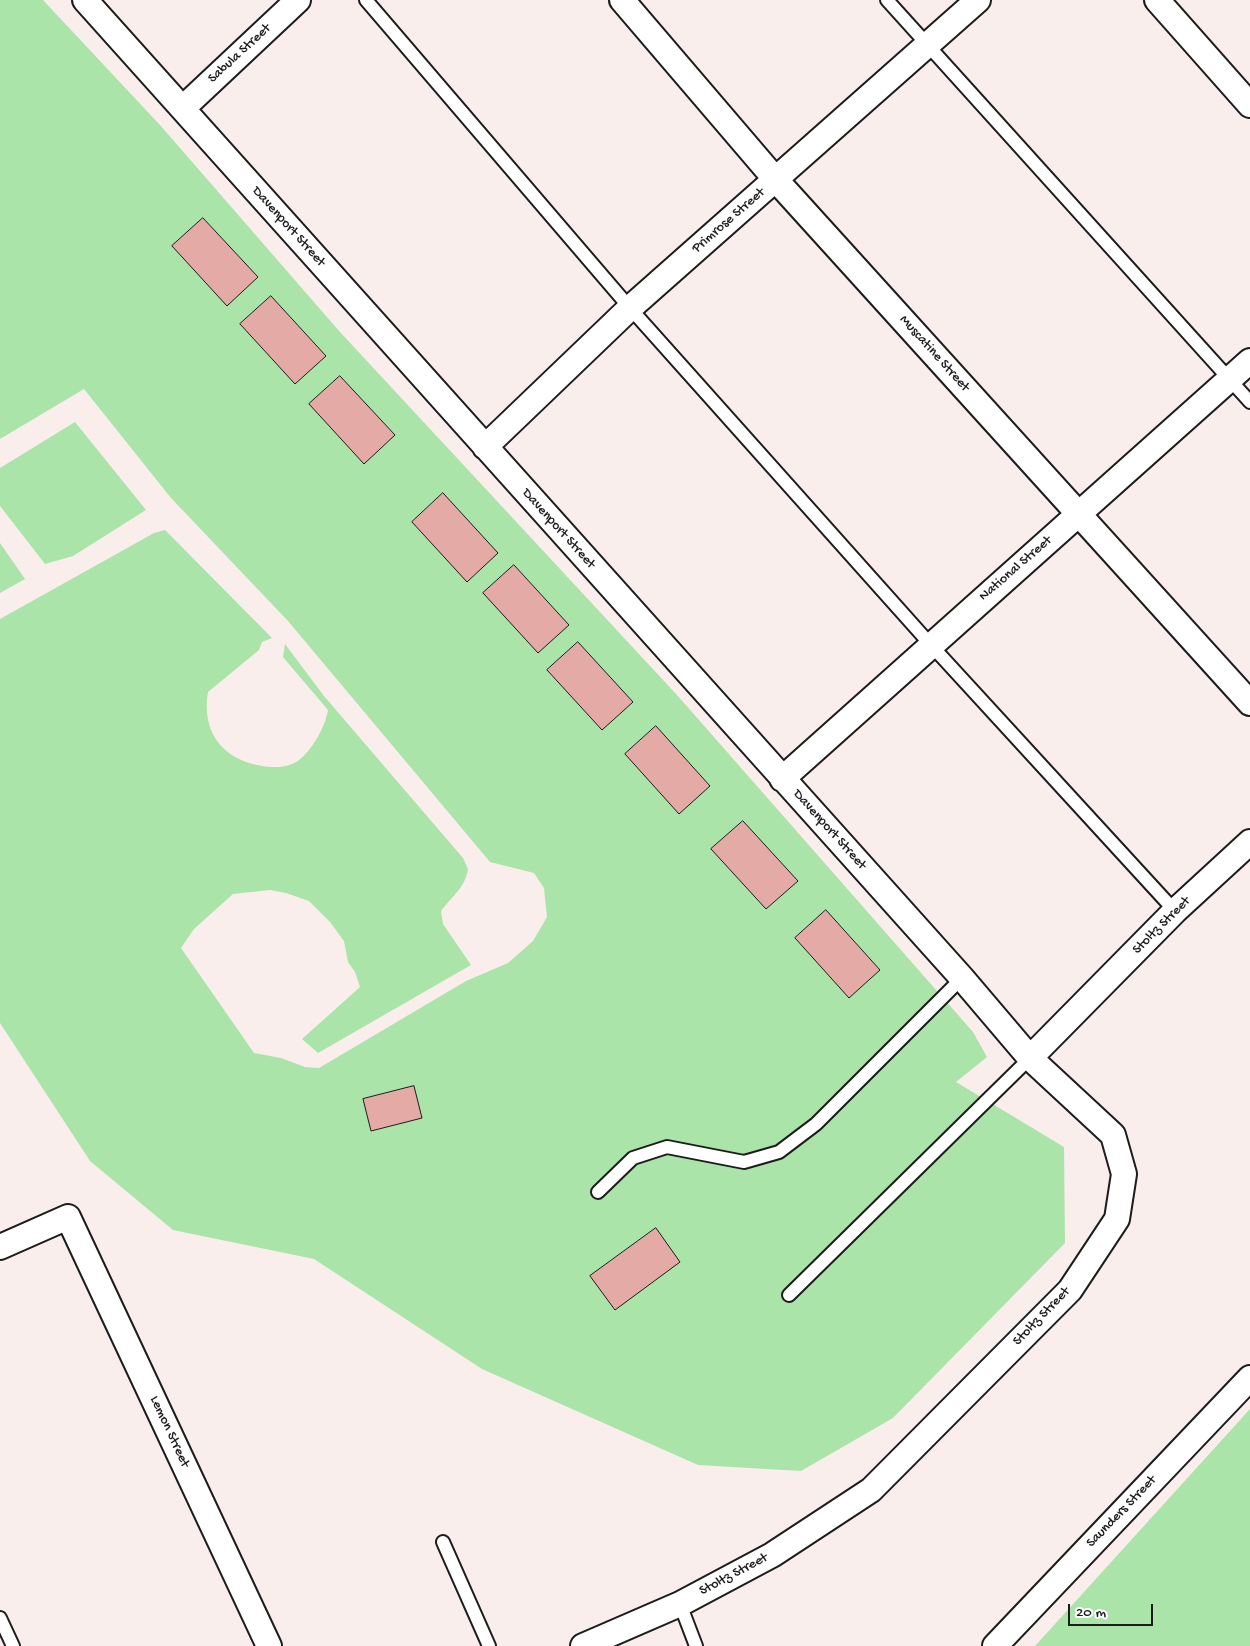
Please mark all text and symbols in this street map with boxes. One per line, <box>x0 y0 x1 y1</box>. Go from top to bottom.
street label: Sabula Street <box>205 21 275 87</box>
street label: Davenport Street <box>247 183 329 271</box>
street label: Primrose Street <box>689 185 769 257</box>
street label: Muscatine Street <box>895 312 973 396</box>
street label: Davenport Street <box>517 485 599 573</box>
street label: National Street <box>976 533 1056 605</box>
street label: Davenport Street <box>788 786 870 874</box>
street label: Stoltz Street <box>1130 894 1194 958</box>
street label: Stoltz Street <box>1010 1284 1074 1350</box>
street label: Lemon Street <box>145 1394 193 1470</box>
street label: Saunders Street <box>1083 1472 1161 1552</box>
street label: Stoltz Street <box>697 1550 771 1600</box>
scale bar <box>1070 1594 1155 1626</box>
text: 20 m <box>1076 1604 1106 1622</box>

